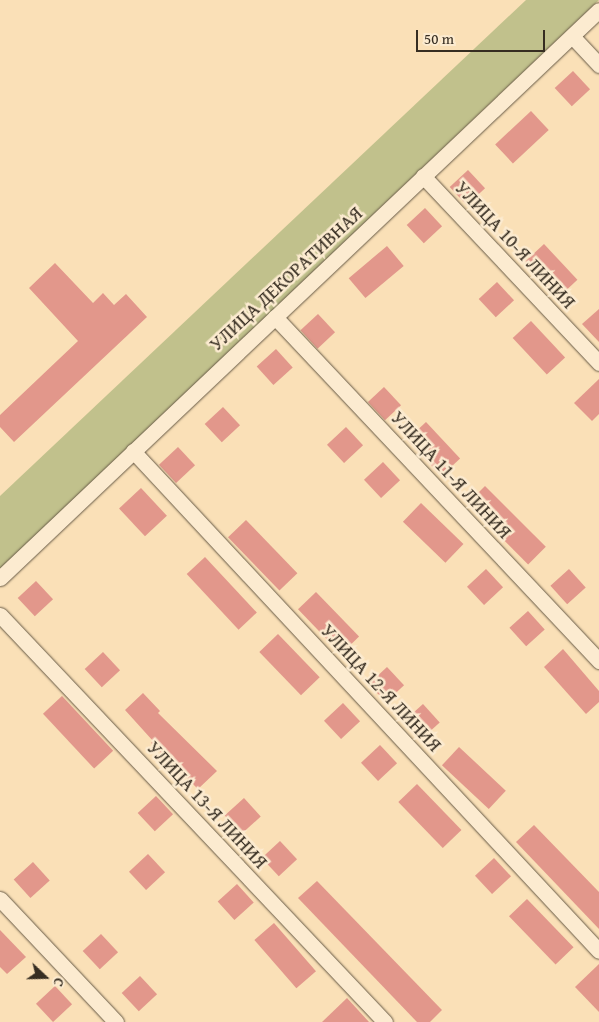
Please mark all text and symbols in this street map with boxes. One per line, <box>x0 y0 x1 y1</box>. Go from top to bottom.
scale bar <box>419 20 548 52</box>
text: 50 m <box>424 28 454 49</box>
street label: УЛИЦА 10-Я ЛИНИЯ <box>450 177 580 313</box>
street label: УЛИЦА ДЕКОРАТИВНАЯ <box>205 202 367 356</box>
street label: УЛИЦА 11-Я ЛИНИЯ <box>386 407 516 543</box>
street label: УЛИЦА 12-Я ЛИНИЯ <box>316 620 446 756</box>
street label: УЛИЦА 13-Я ЛИНИЯ <box>142 737 272 873</box>
north arrow <box>20 952 70 1002</box>
text: С <box>48 975 70 990</box>

